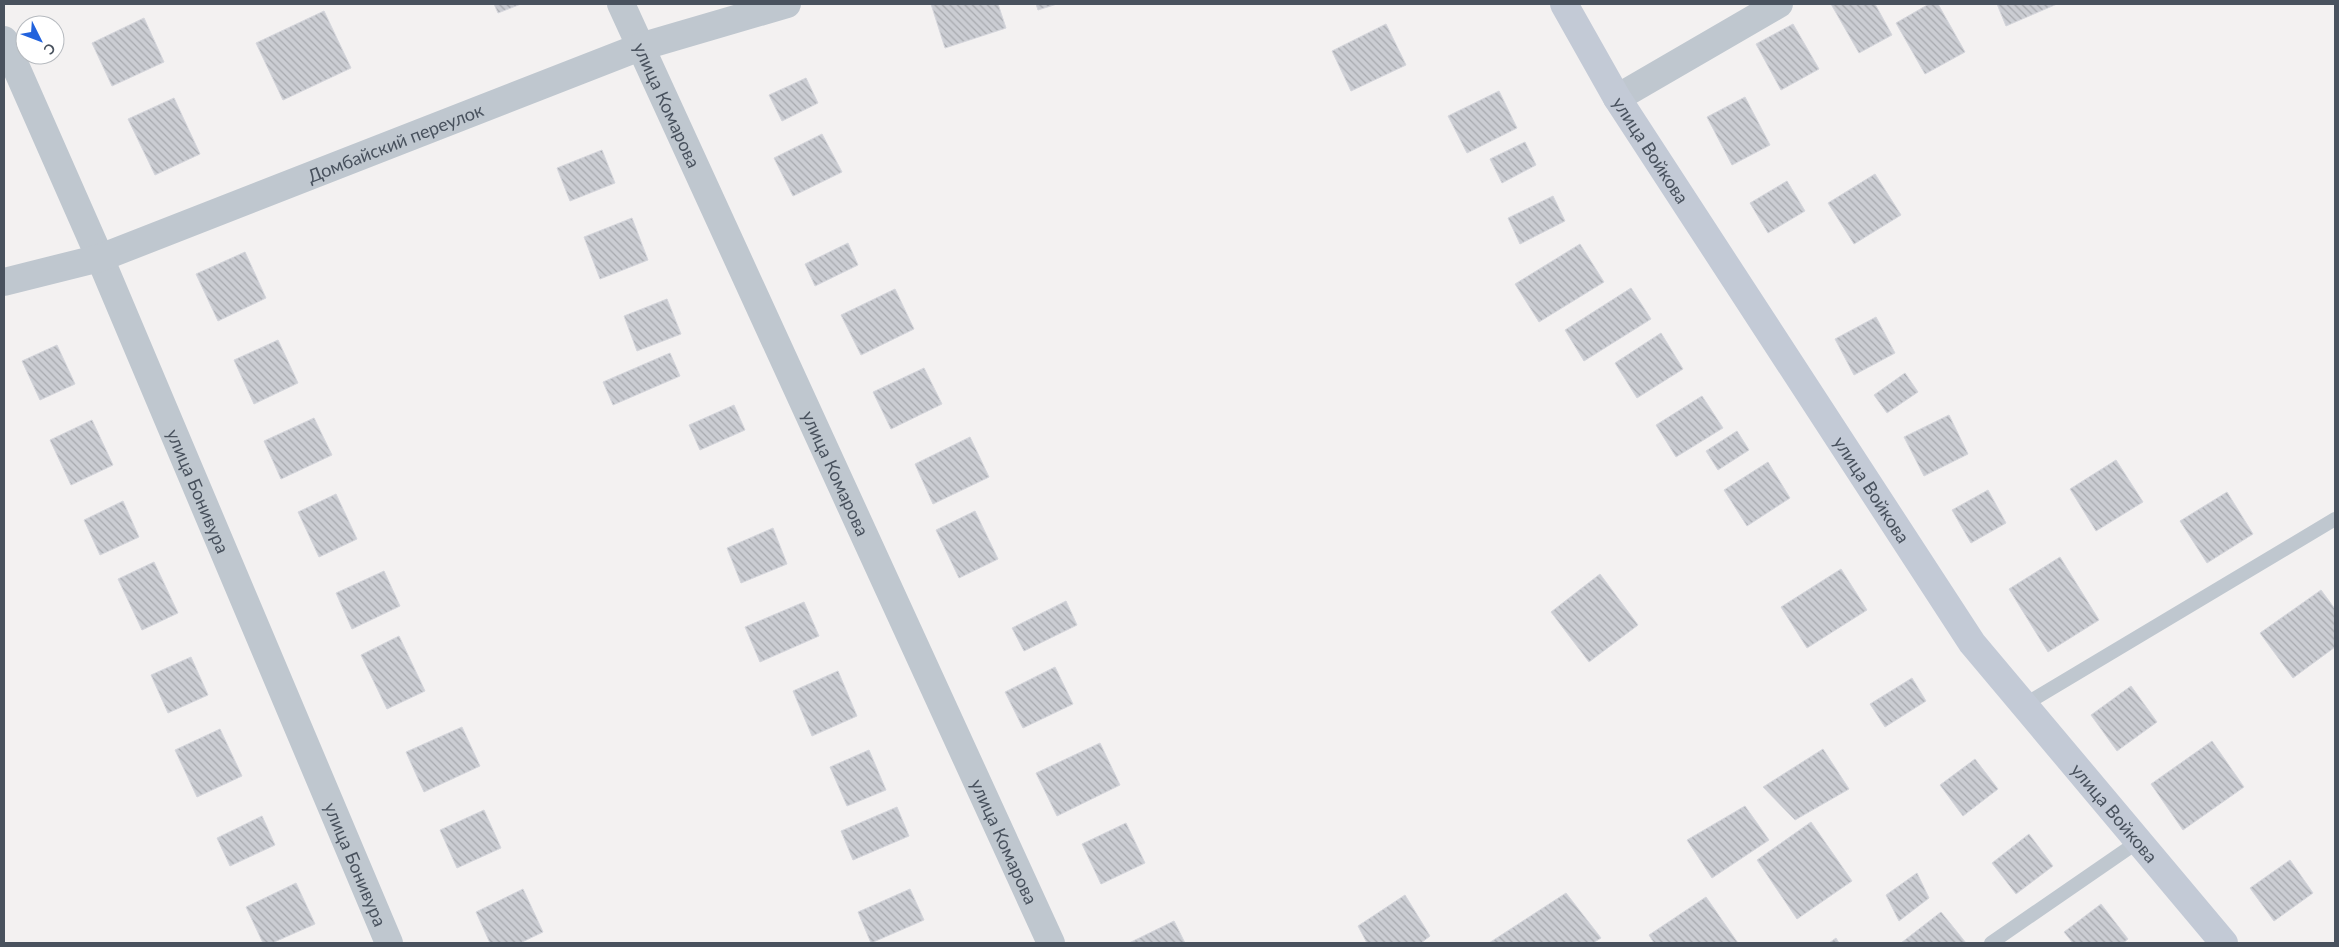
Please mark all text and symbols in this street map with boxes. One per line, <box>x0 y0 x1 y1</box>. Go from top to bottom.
north arrow <box>15 15 65 65</box>
street label: улица Комарова <box>629 39 705 171</box>
text: С <box>40 40 59 59</box>
street label: улица Войкова <box>1608 93 1694 208</box>
street label: Домбайский переулок <box>304 98 487 187</box>
street label: улица Комарова <box>798 407 874 539</box>
street label: улица Бонивура <box>162 426 234 556</box>
street label: улица Войкова <box>1829 432 1915 547</box>
street label: улица Войкова <box>2067 759 2163 867</box>
street label: улица Комарова <box>966 775 1043 907</box>
street label: улица Бонивура <box>320 799 392 929</box>

